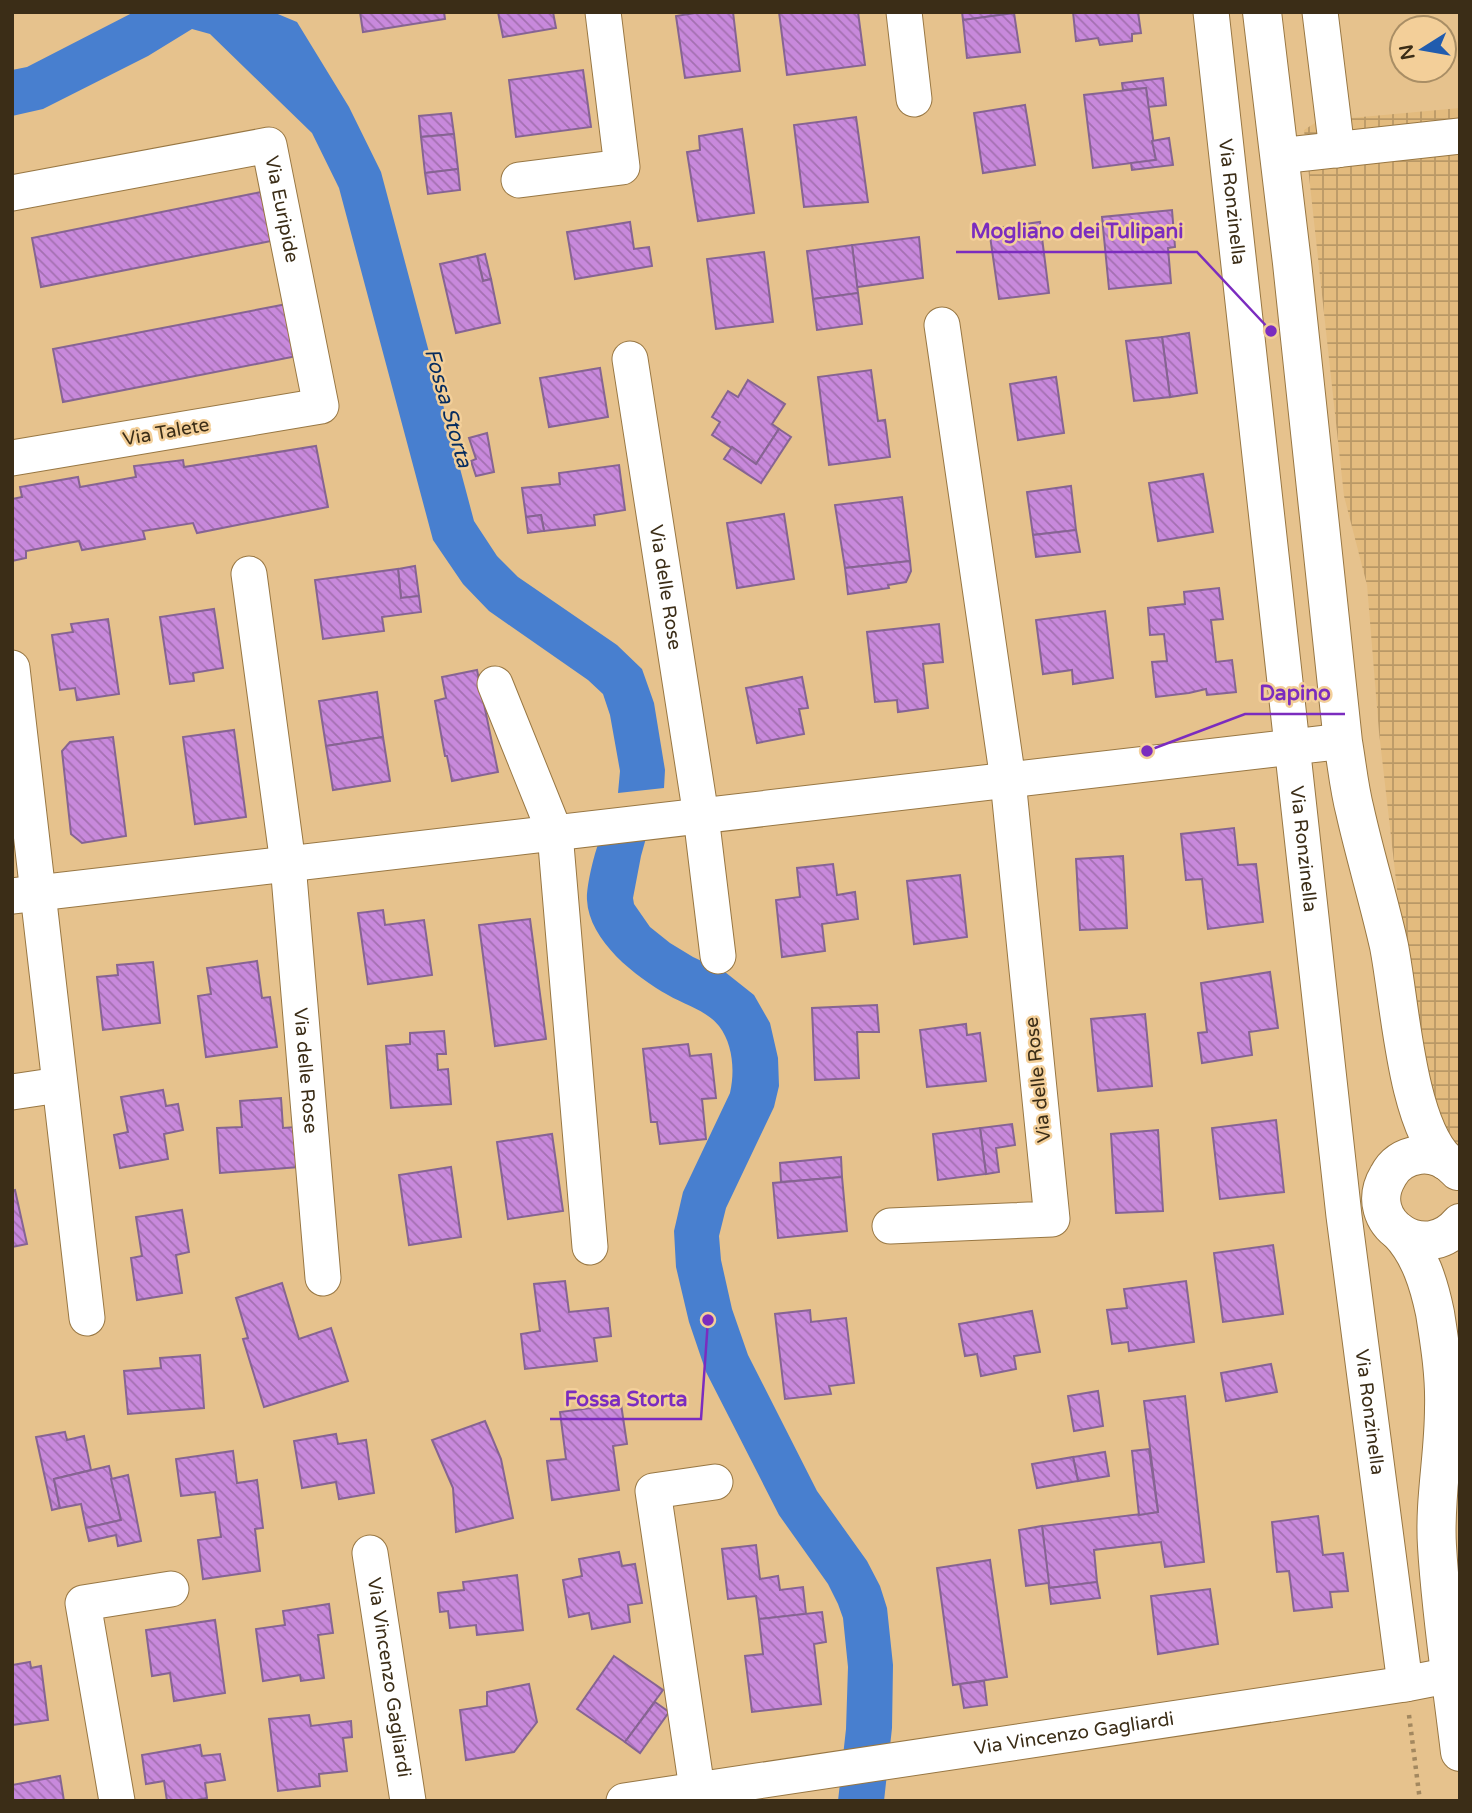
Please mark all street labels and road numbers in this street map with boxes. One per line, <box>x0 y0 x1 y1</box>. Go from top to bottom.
street label: Via Ronzinella <box>1214 138 1250 266</box>
street label: Via Euripide <box>260 154 303 265</box>
street label: Via Talete <box>121 414 211 450</box>
street label: Via delle Rose <box>645 523 686 651</box>
street label: Via Ronzinella <box>1286 785 1321 913</box>
street label: Via delle Rose <box>289 1007 322 1135</box>
street label: Via delle Rose <box>1020 1016 1056 1144</box>
street label: Via Ronzinella <box>1350 1348 1389 1476</box>
street label: Via Vincenzo Gagliardi <box>363 1576 415 1779</box>
street label: Via Vincenzo Gagliardi <box>972 1708 1176 1759</box>

